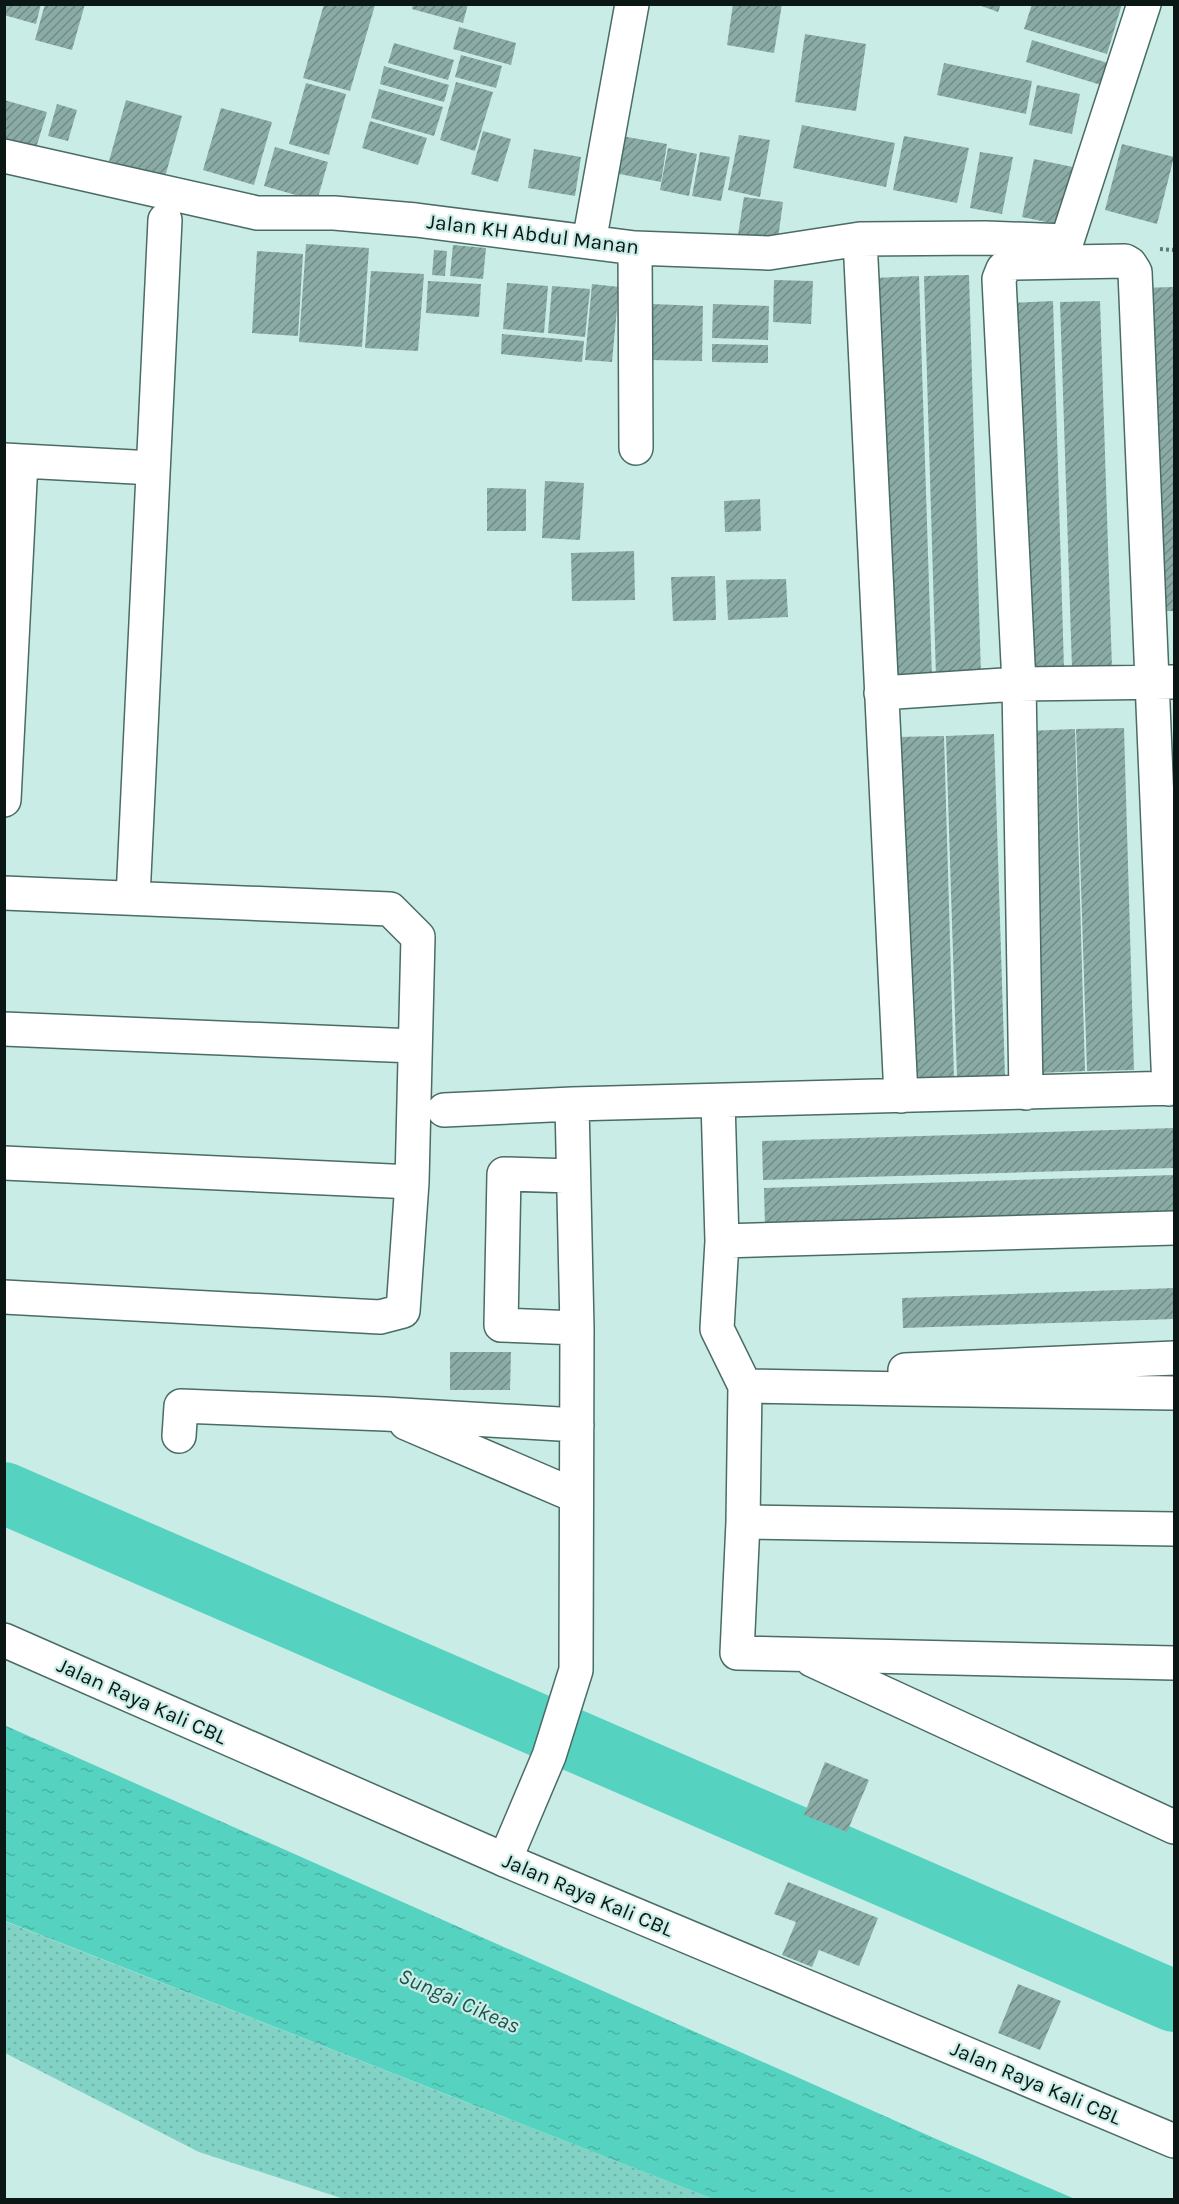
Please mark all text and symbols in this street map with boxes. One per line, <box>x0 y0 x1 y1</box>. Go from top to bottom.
street label: Jalan KH Abdul Manan <box>425 209 641 259</box>
street label: Jalan Raya Kali CBL <box>53 1653 231 1749</box>
street label: Jalan Raya Kali CBL <box>499 1848 677 1942</box>
water label: Sungai Cikeas <box>394 1963 524 2039</box>
street label: Jalan Raya Kali CBL <box>947 2036 1125 2130</box>

